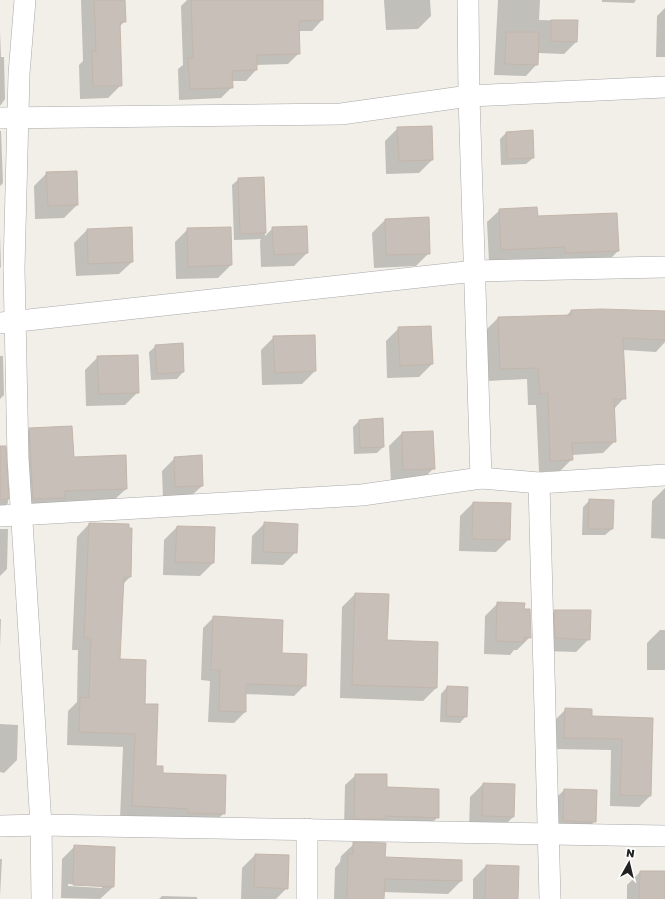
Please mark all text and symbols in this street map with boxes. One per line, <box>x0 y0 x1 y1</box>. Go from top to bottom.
north arrow <box>609 843 649 883</box>
text: N <box>625 846 636 860</box>

